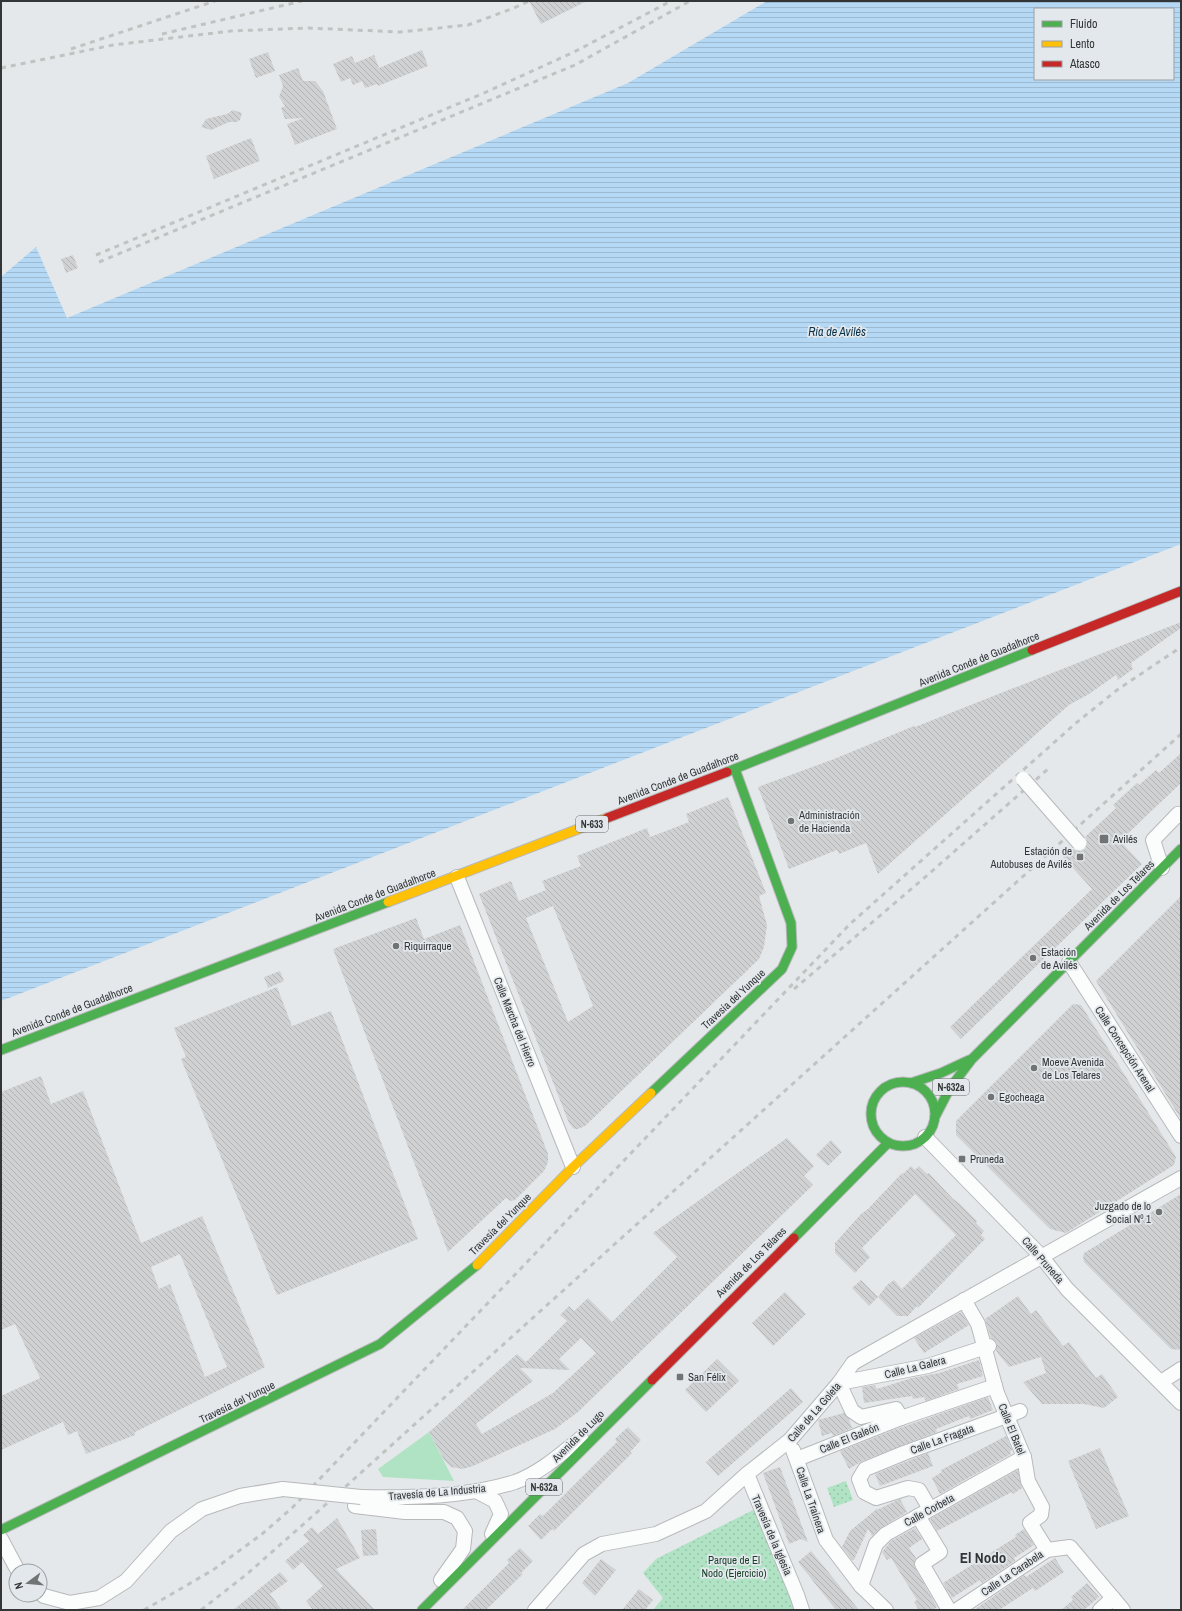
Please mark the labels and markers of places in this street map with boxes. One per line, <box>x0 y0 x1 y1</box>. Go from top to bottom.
place label: Administración de Hacienda <box>798 808 860 835</box>
marker: Administración de Hacienda <box>786 816 796 826</box>
place label: Avilés <box>1112 832 1138 846</box>
marker: Avilés <box>1098 833 1110 845</box>
place label: Estación de Autobuses de Avilés <box>989 844 1072 871</box>
marker: Estación de Autobuses de Avilés <box>1075 852 1085 862</box>
place label: Riquirraque <box>404 939 452 953</box>
marker: Riquirraque <box>391 941 401 951</box>
place label: Estación de Avilés <box>1041 945 1078 972</box>
marker: Estación de Avilés <box>1028 953 1038 963</box>
place label: Moeve Avenida de Los Telares <box>1042 1055 1104 1082</box>
marker: Moeve Avenida de Los Telares <box>1029 1063 1039 1073</box>
place label: Egocheaga <box>999 1090 1045 1104</box>
marker: Egocheaga <box>986 1092 996 1102</box>
place label: Pruneda <box>970 1152 1004 1166</box>
marker: Pruneda <box>957 1154 967 1164</box>
place label: Juzgado de lo Social Nº 1 <box>1095 1199 1151 1226</box>
marker: Juzgado de lo Social Nº 1 <box>1154 1207 1164 1217</box>
place label: San Félix <box>688 1370 726 1384</box>
marker: San Félix <box>675 1372 685 1382</box>

